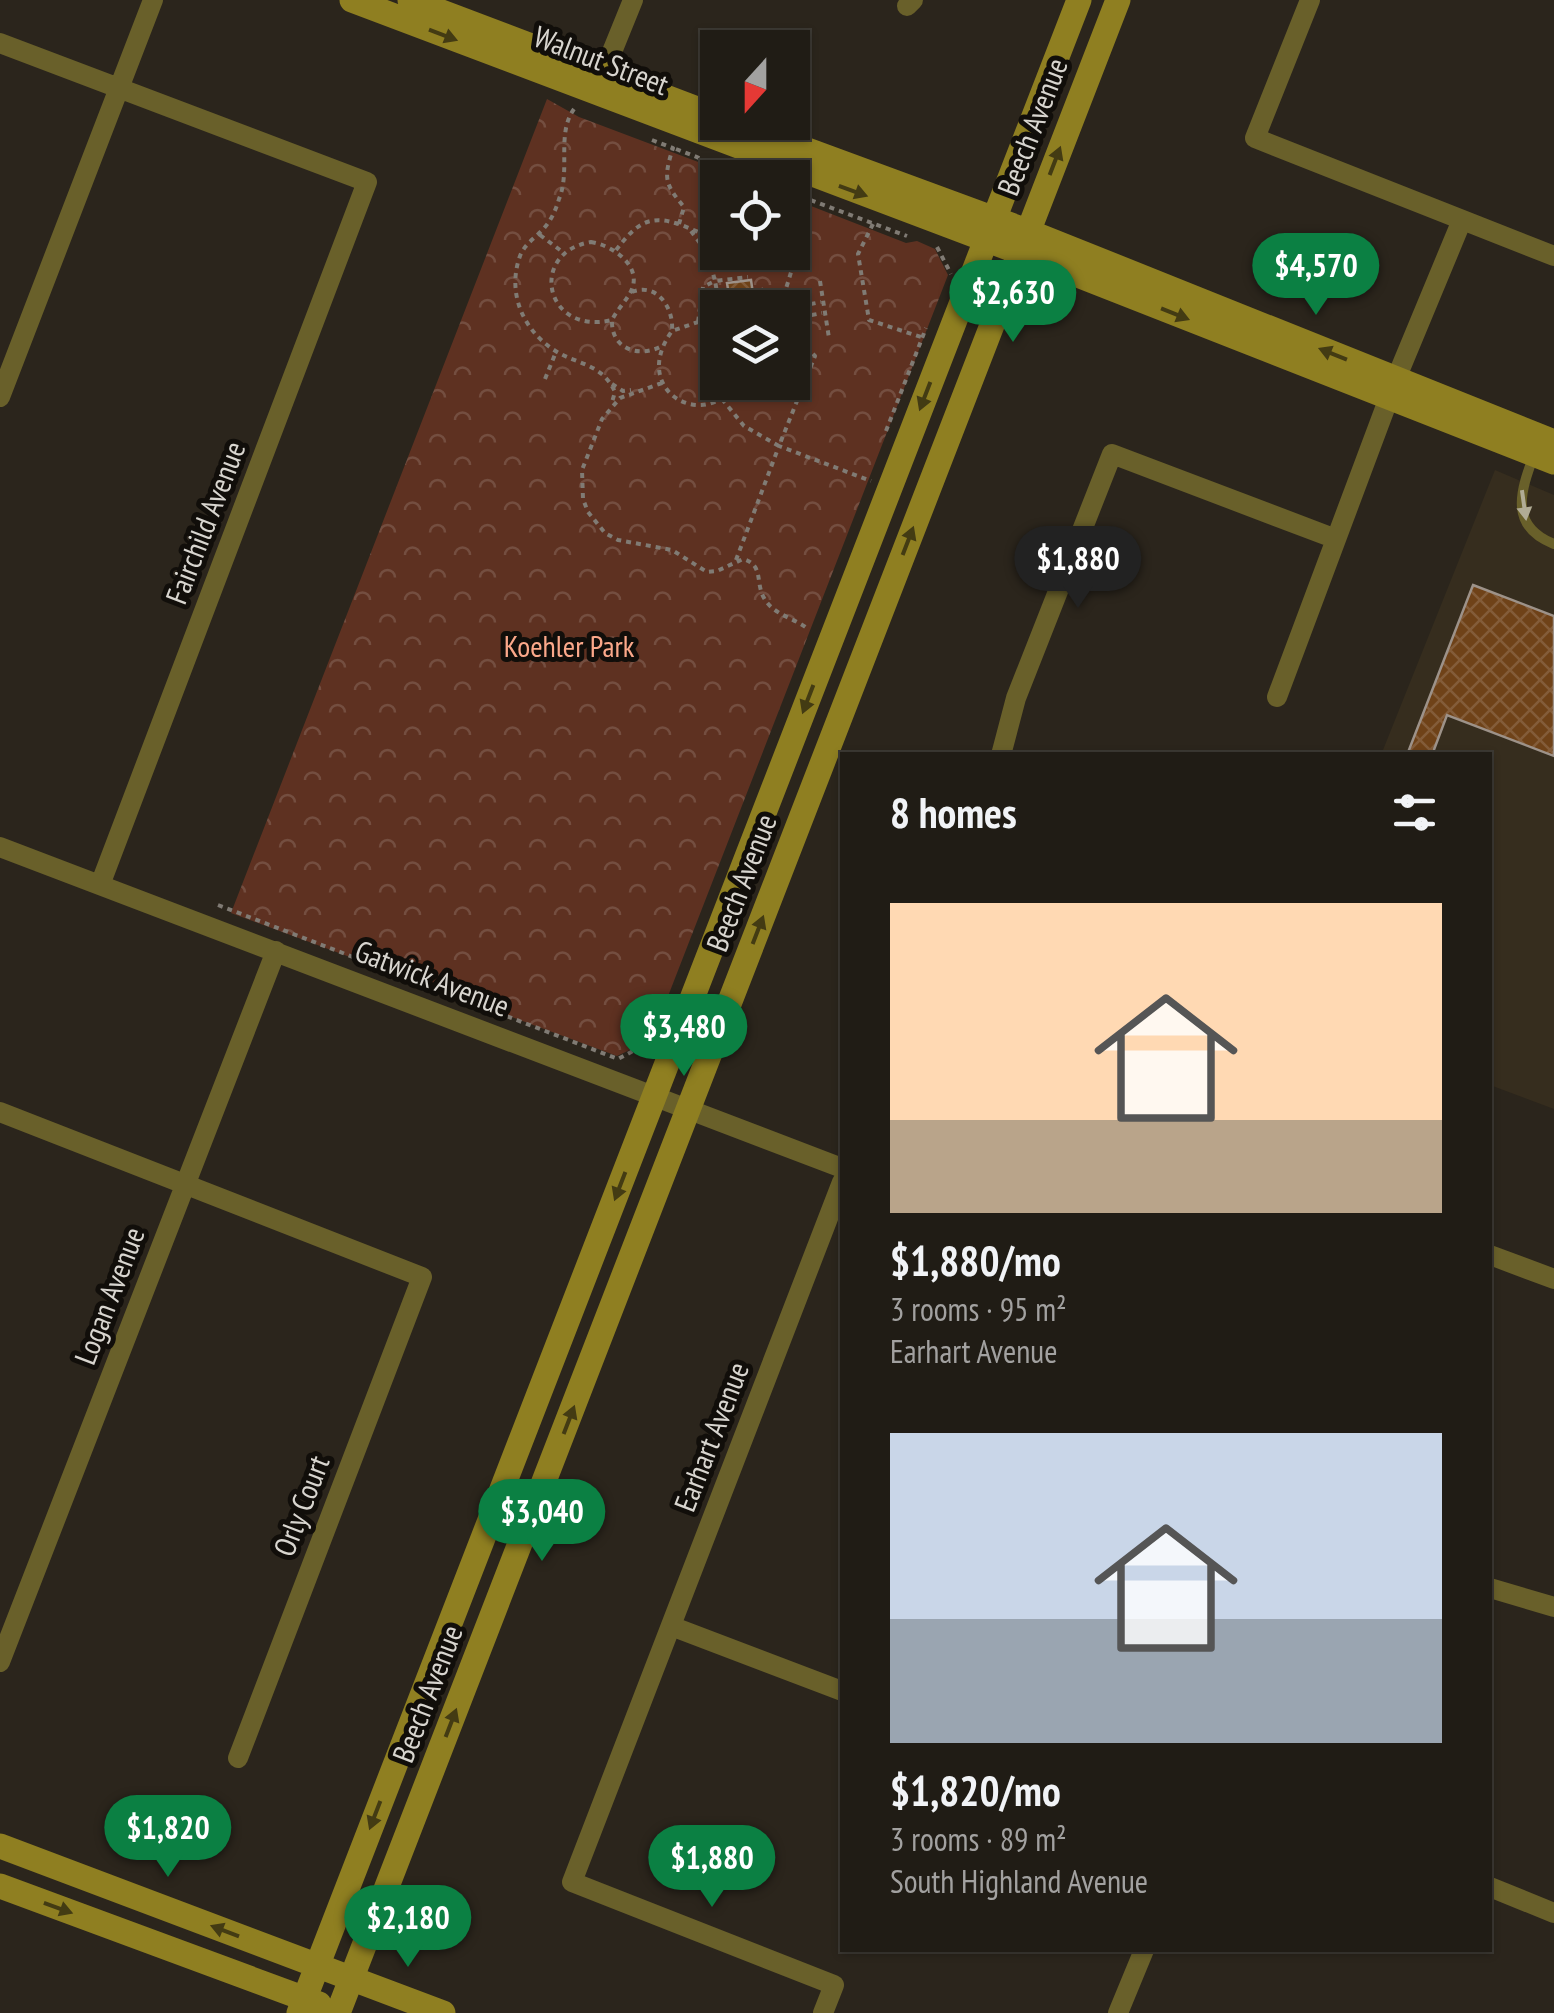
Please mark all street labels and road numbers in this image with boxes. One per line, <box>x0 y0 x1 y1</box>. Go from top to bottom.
street label: Walnut Street <box>529 16 675 103</box>
street label: Beech Avenue <box>988 52 1076 201</box>
street label: Fairchild Avenue <box>156 436 253 609</box>
street label: Beech Avenue <box>697 808 785 957</box>
street label: Gatwick Avenue <box>350 930 515 1025</box>
street label: Logan Avenue <box>65 1221 153 1370</box>
street label: Earhart Avenue <box>664 1356 757 1517</box>
street label: Orly Court <box>264 1449 338 1561</box>
street label: Beech Avenue <box>383 1619 471 1768</box>

